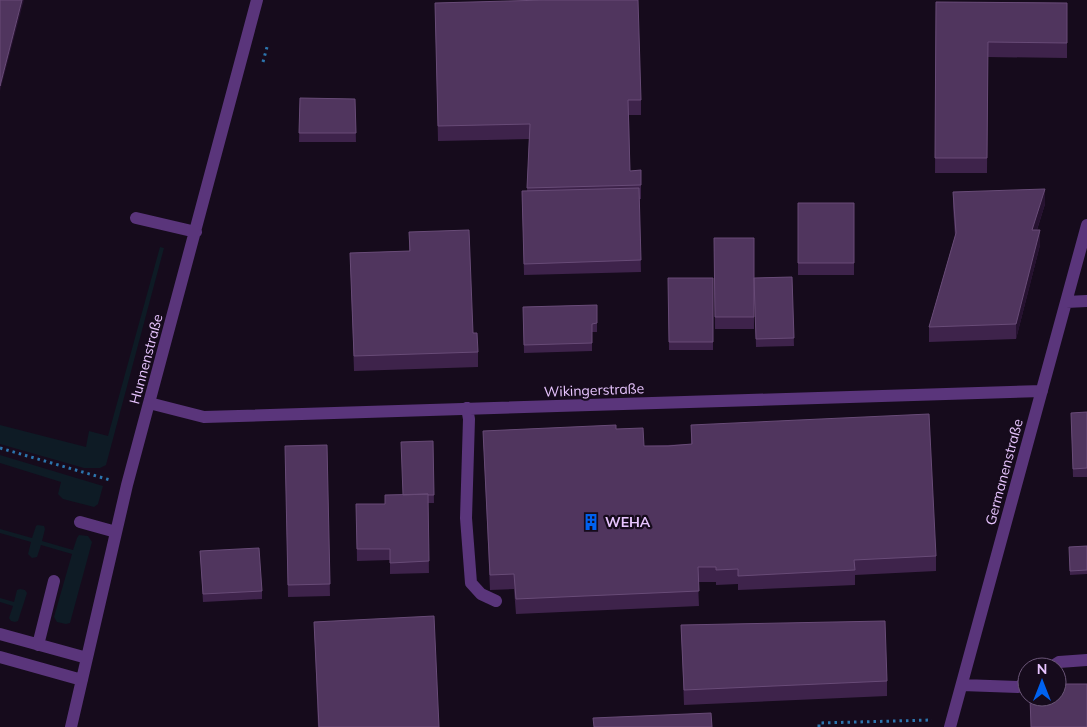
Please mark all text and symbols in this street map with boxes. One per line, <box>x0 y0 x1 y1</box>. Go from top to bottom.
street label: Hunnenstraße <box>125 312 167 406</box>
street label: Wikingerstraße <box>544 379 644 401</box>
street label: Germanenstraße <box>981 417 1027 527</box>
building icon: WEHA <box>581 512 601 532</box>
place label: WEHA <box>605 513 651 531</box>
north arrow <box>1017 657 1067 707</box>
text: N <box>1037 660 1047 678</box>

